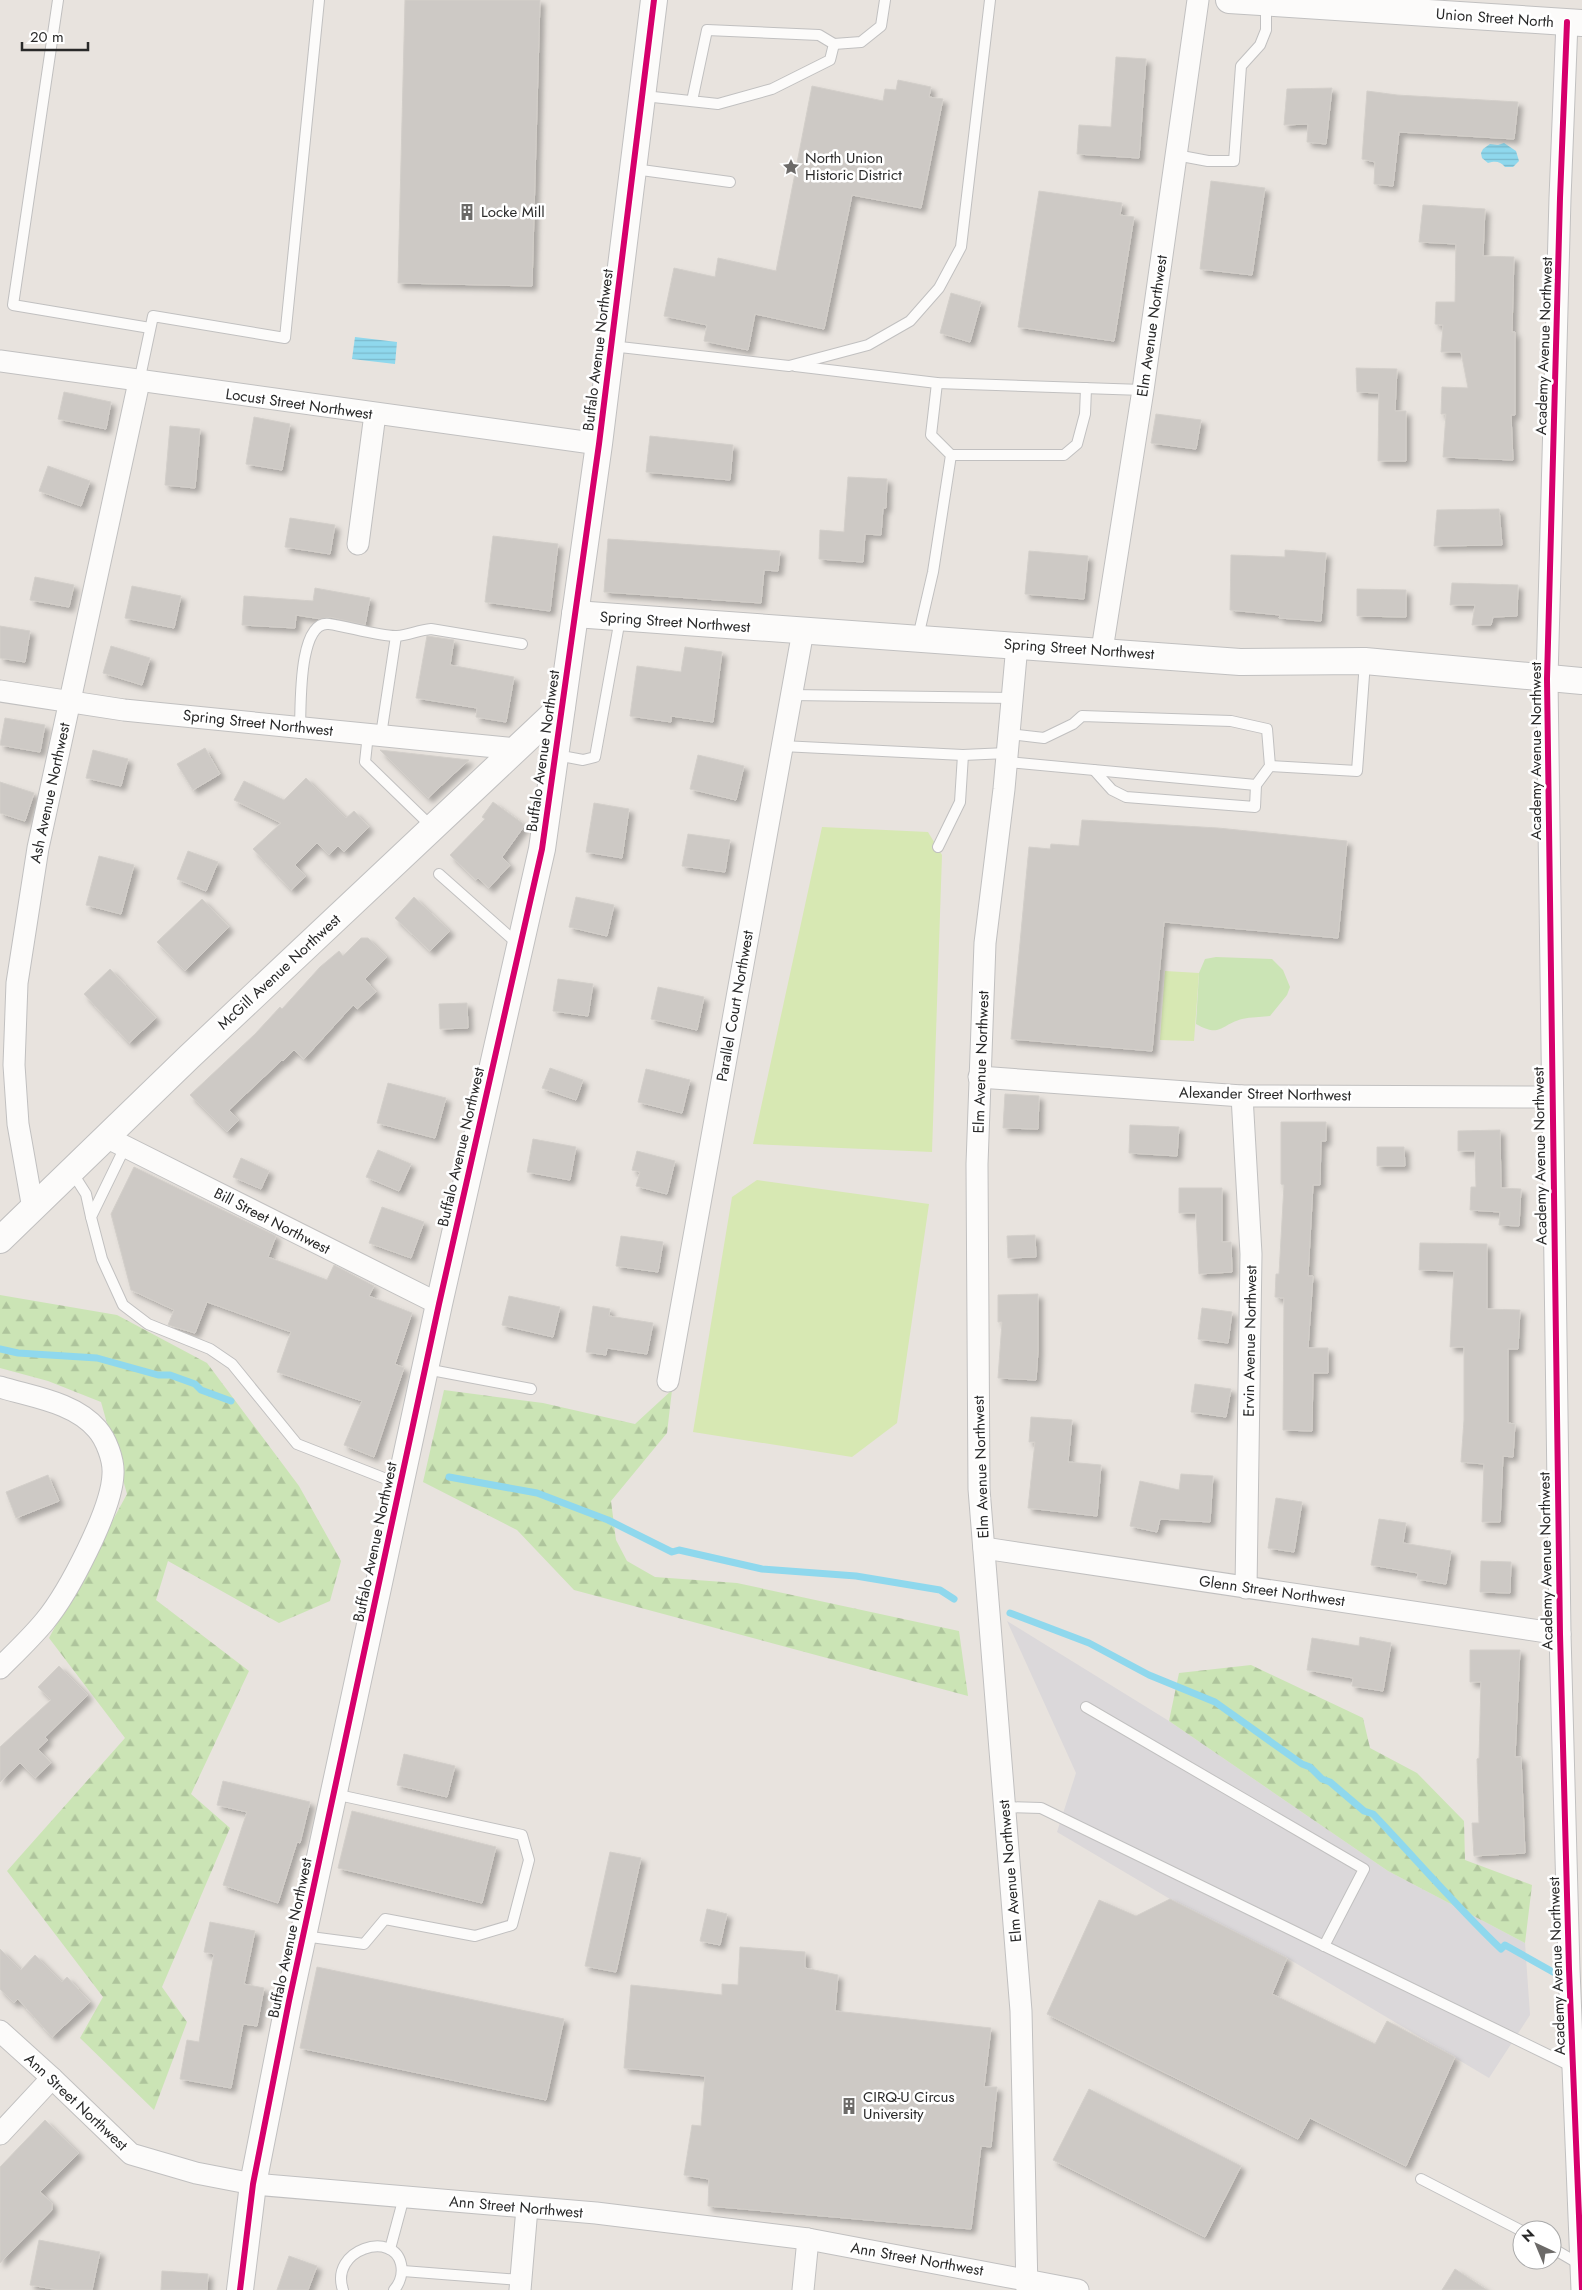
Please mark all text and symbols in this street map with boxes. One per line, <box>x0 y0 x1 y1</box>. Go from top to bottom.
street label: Union Street North <box>1435 3 1555 33</box>
scale bar <box>22 20 89 52</box>
text: 20 m <box>30 26 64 48</box>
place label: North Union Historic District <box>805 147 902 186</box>
place icon: North Union Historic District <box>781 157 801 177</box>
place label: Locke Mill <box>481 201 545 223</box>
building icon: Locke Mill <box>457 202 477 222</box>
street label: Elm Avenue Northwest <box>1131 253 1173 398</box>
street label: Academy Avenue Northwest <box>1530 256 1558 435</box>
street label: Buffalo Avenue Northwest <box>577 267 619 432</box>
street label: Locust Street Northwest <box>224 383 374 425</box>
street label: Spring Street Northwest <box>599 606 751 638</box>
street label: Spring Street Northwest <box>1003 633 1155 665</box>
street label: Academy Avenue Northwest <box>1525 661 1547 840</box>
street label: Buffalo Avenue Northwest <box>521 668 565 833</box>
street label: Spring Street Northwest <box>182 704 334 742</box>
street label: Ash Avenue Northwest <box>24 720 76 865</box>
street label: McGill Avenue Northwest <box>213 909 346 1035</box>
street label: Parallel Court Northwest <box>711 928 759 1083</box>
street label: Elm Avenue Northwest <box>968 990 994 1134</box>
street label: Buffalo Avenue Northwest <box>432 1065 490 1229</box>
street label: Academy Avenue Northwest <box>1527 1066 1553 1245</box>
street label: Alexander Street Northwest <box>1179 1081 1352 1107</box>
street label: Bill Street Northwest <box>210 1182 334 1260</box>
street label: Ervin Avenue Northwest <box>1238 1265 1262 1417</box>
street label: Elm Avenue Northwest <box>968 1395 994 1539</box>
street label: Buffalo Avenue Northwest <box>347 1460 403 1624</box>
street label: Academy Avenue Northwest <box>1533 1471 1559 1650</box>
street label: Glenn Street Northwest <box>1198 1570 1347 1612</box>
street label: Elm Avenue Northwest <box>993 1799 1027 1943</box>
street label: Buffalo Avenue Northwest <box>262 1856 318 2020</box>
street label: Academy Avenue Northwest <box>1543 1876 1571 2055</box>
street label: Ann Street Northwest <box>19 2048 133 2156</box>
place label: CIRQ-U Circus University <box>863 2086 954 2125</box>
building icon: CIRQ-U Circus University <box>839 2096 859 2116</box>
street label: Ann Street Northwest <box>448 2190 584 2224</box>
north arrow <box>1512 2220 1562 2270</box>
text: N <box>1517 2225 1539 2247</box>
street label: Ann Street Northwest <box>849 2237 985 2282</box>

